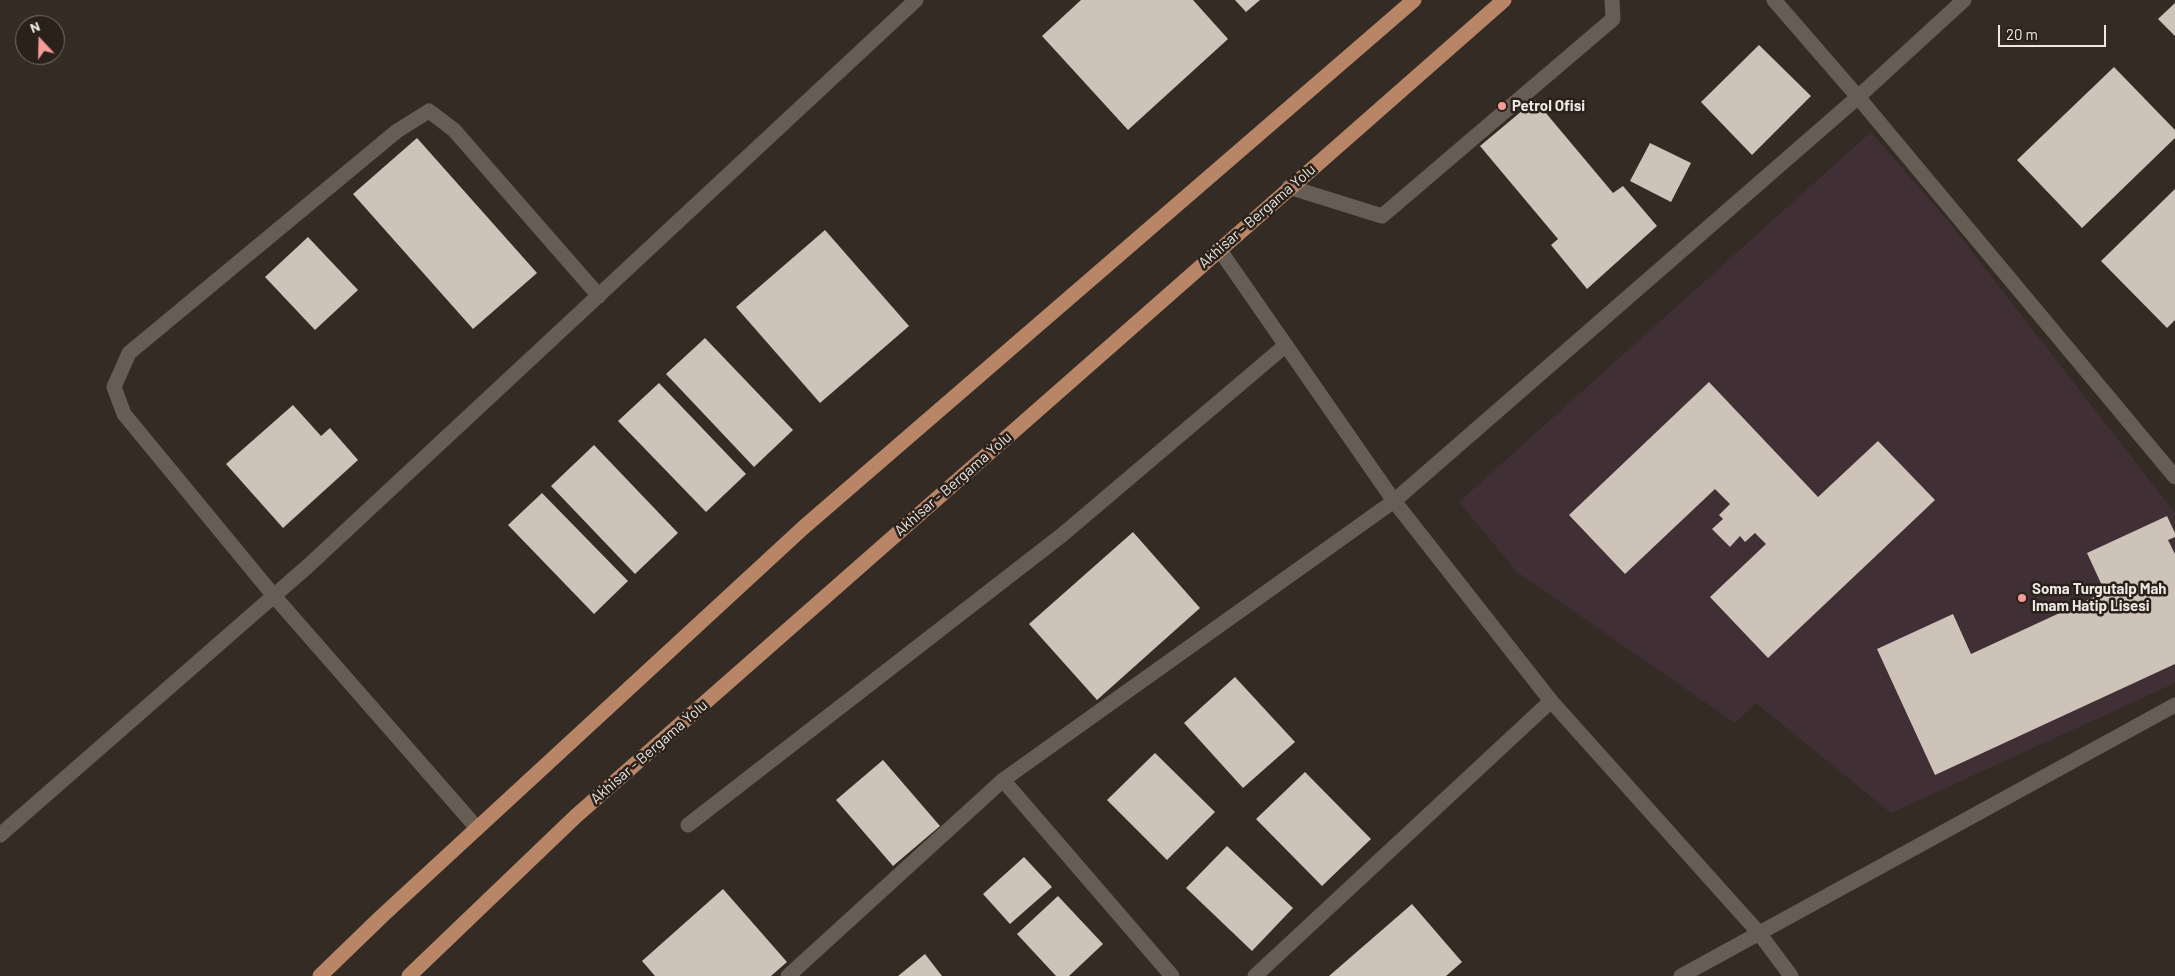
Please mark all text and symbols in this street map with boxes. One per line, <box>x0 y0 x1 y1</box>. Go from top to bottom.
north arrow <box>15 15 65 65</box>
scale bar <box>2000 15 2108 47</box>
text: N <box>27 17 42 36</box>
text: 20 m <box>2006 25 2038 43</box>
place label: Petrol Ofisi <box>1512 97 1585 115</box>
marker: Petrol Ofisi <box>1496 100 1508 112</box>
street label: Akhisar - Bergama Yolu <box>1195 160 1319 272</box>
street label: Akhisar - Bergama Yolu <box>891 428 1015 540</box>
place label: Soma Turgutalp Mah Imam Hatip Lisesi <box>2032 580 2167 615</box>
marker: Soma Turgutalp Mah Imam Hatip Lisesi <box>2016 592 2028 604</box>
street label: Akhisar - Bergama Yolu <box>587 696 711 808</box>

